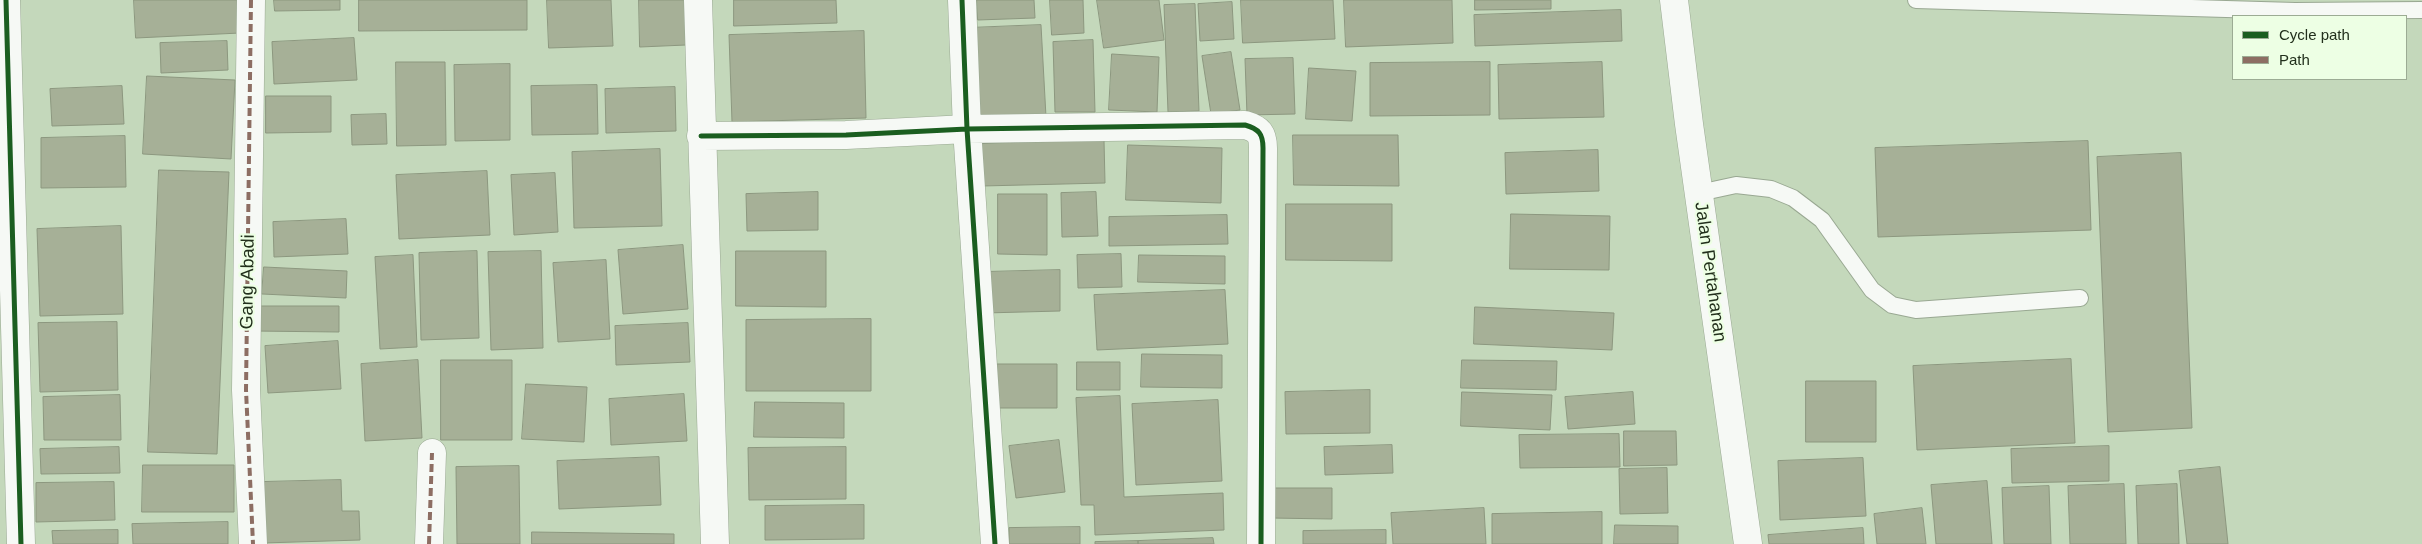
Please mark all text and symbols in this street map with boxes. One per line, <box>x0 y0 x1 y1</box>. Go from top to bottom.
legend <box>2232 15 2407 80</box>
text: Cycle path <box>2279 26 2350 43</box>
text: Path <box>2279 51 2310 68</box>
street label: Jalan Pertahanan <box>1689 201 1731 343</box>
street label: Gang Abadi <box>236 234 260 330</box>

